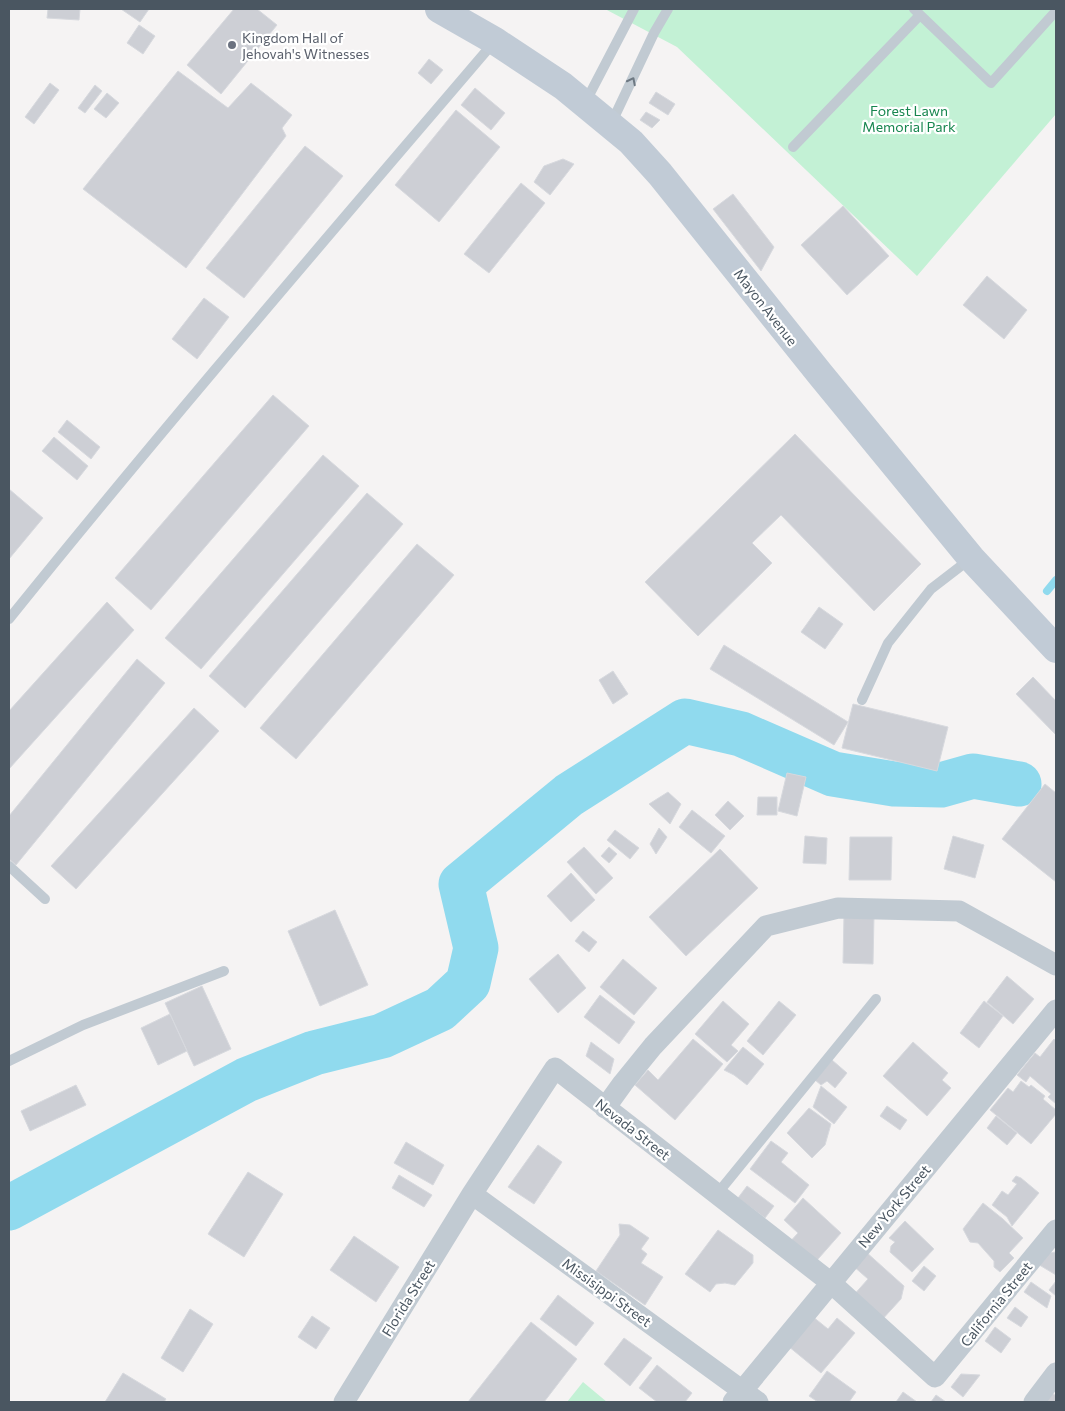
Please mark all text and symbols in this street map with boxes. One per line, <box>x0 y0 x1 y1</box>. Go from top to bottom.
place label: Kingdom Hall of Jehovah's Witnesses <box>242 29 369 62</box>
marker: Kingdom Hall of Jehovah's Witnesses <box>226 39 238 51</box>
one-way arrow <box>626 77 637 86</box>
park label: Forest Lawn Memorial Park <box>862 102 956 135</box>
street label: Mayon Avenue <box>731 265 801 349</box>
street label: Nevada Street <box>592 1095 674 1163</box>
street label: New York Street <box>854 1161 934 1251</box>
street label: Missisippi Street <box>559 1254 655 1330</box>
street label: Florida Street <box>378 1256 438 1339</box>
street label: California Street <box>957 1258 1036 1350</box>

